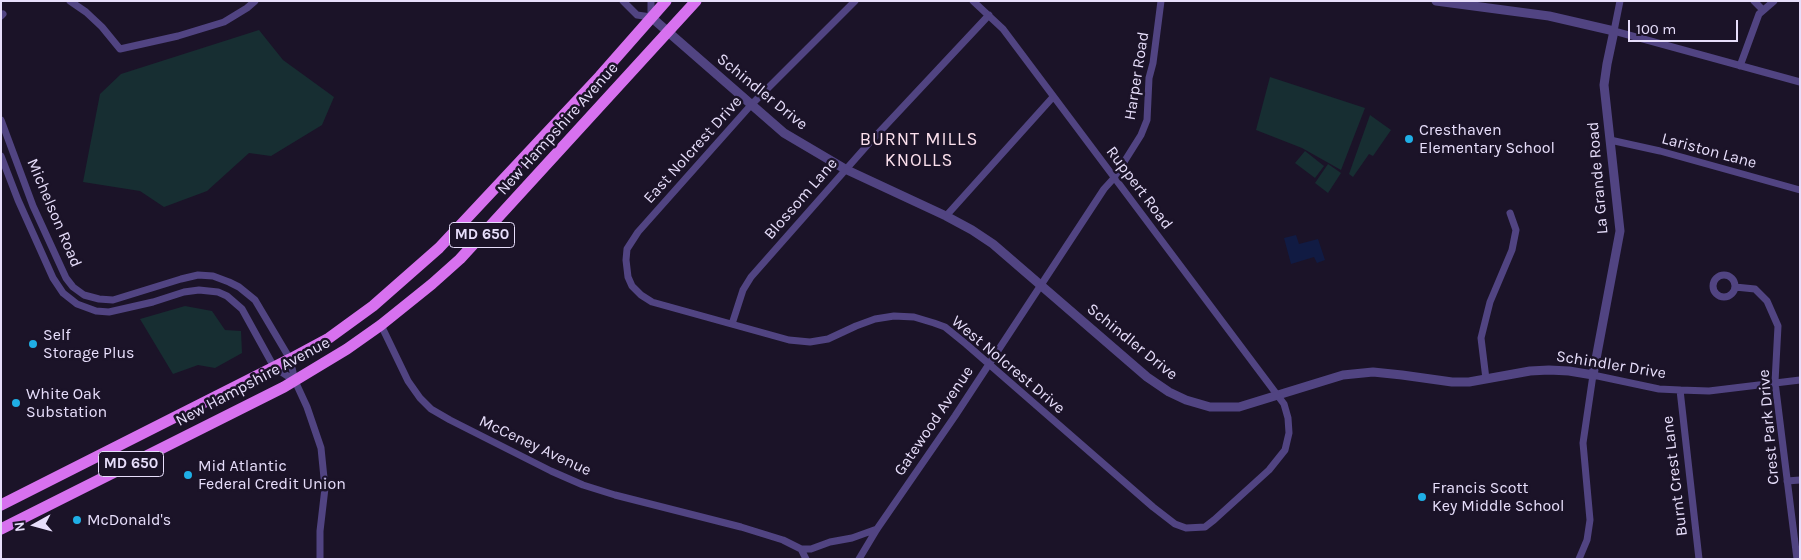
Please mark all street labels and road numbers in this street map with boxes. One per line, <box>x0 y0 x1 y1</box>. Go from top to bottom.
street label: Harper Road <box>1121 30 1153 122</box>
street label: Schindler Drive <box>713 50 811 134</box>
street label: New Hampshire Avenue <box>493 59 623 199</box>
street label: East Nolcrest Drive <box>640 92 746 208</box>
street label: La Grande Road <box>1584 121 1612 235</box>
street label: Lariston Lane <box>1659 129 1759 173</box>
street label: Ruppert Road <box>1102 143 1176 233</box>
street label: Blossom Lane <box>760 154 842 244</box>
street label: Michelson Road <box>22 156 86 270</box>
road number: MD 650 <box>450 222 514 248</box>
street label: Schindler Drive <box>1083 300 1181 384</box>
street label: West Nolcrest Drive <box>947 312 1069 418</box>
street label: New Hampshire Avenue <box>173 333 333 431</box>
street label: Schindler Drive <box>1555 347 1667 383</box>
street label: Gatewood Avenue <box>890 362 978 480</box>
street label: Crest Park Drive <box>1754 369 1784 485</box>
street label: McCeney Avenue <box>476 412 594 480</box>
street label: Burnt Crest Lane <box>1658 415 1692 537</box>
road number: MD 650 <box>98 452 164 476</box>

